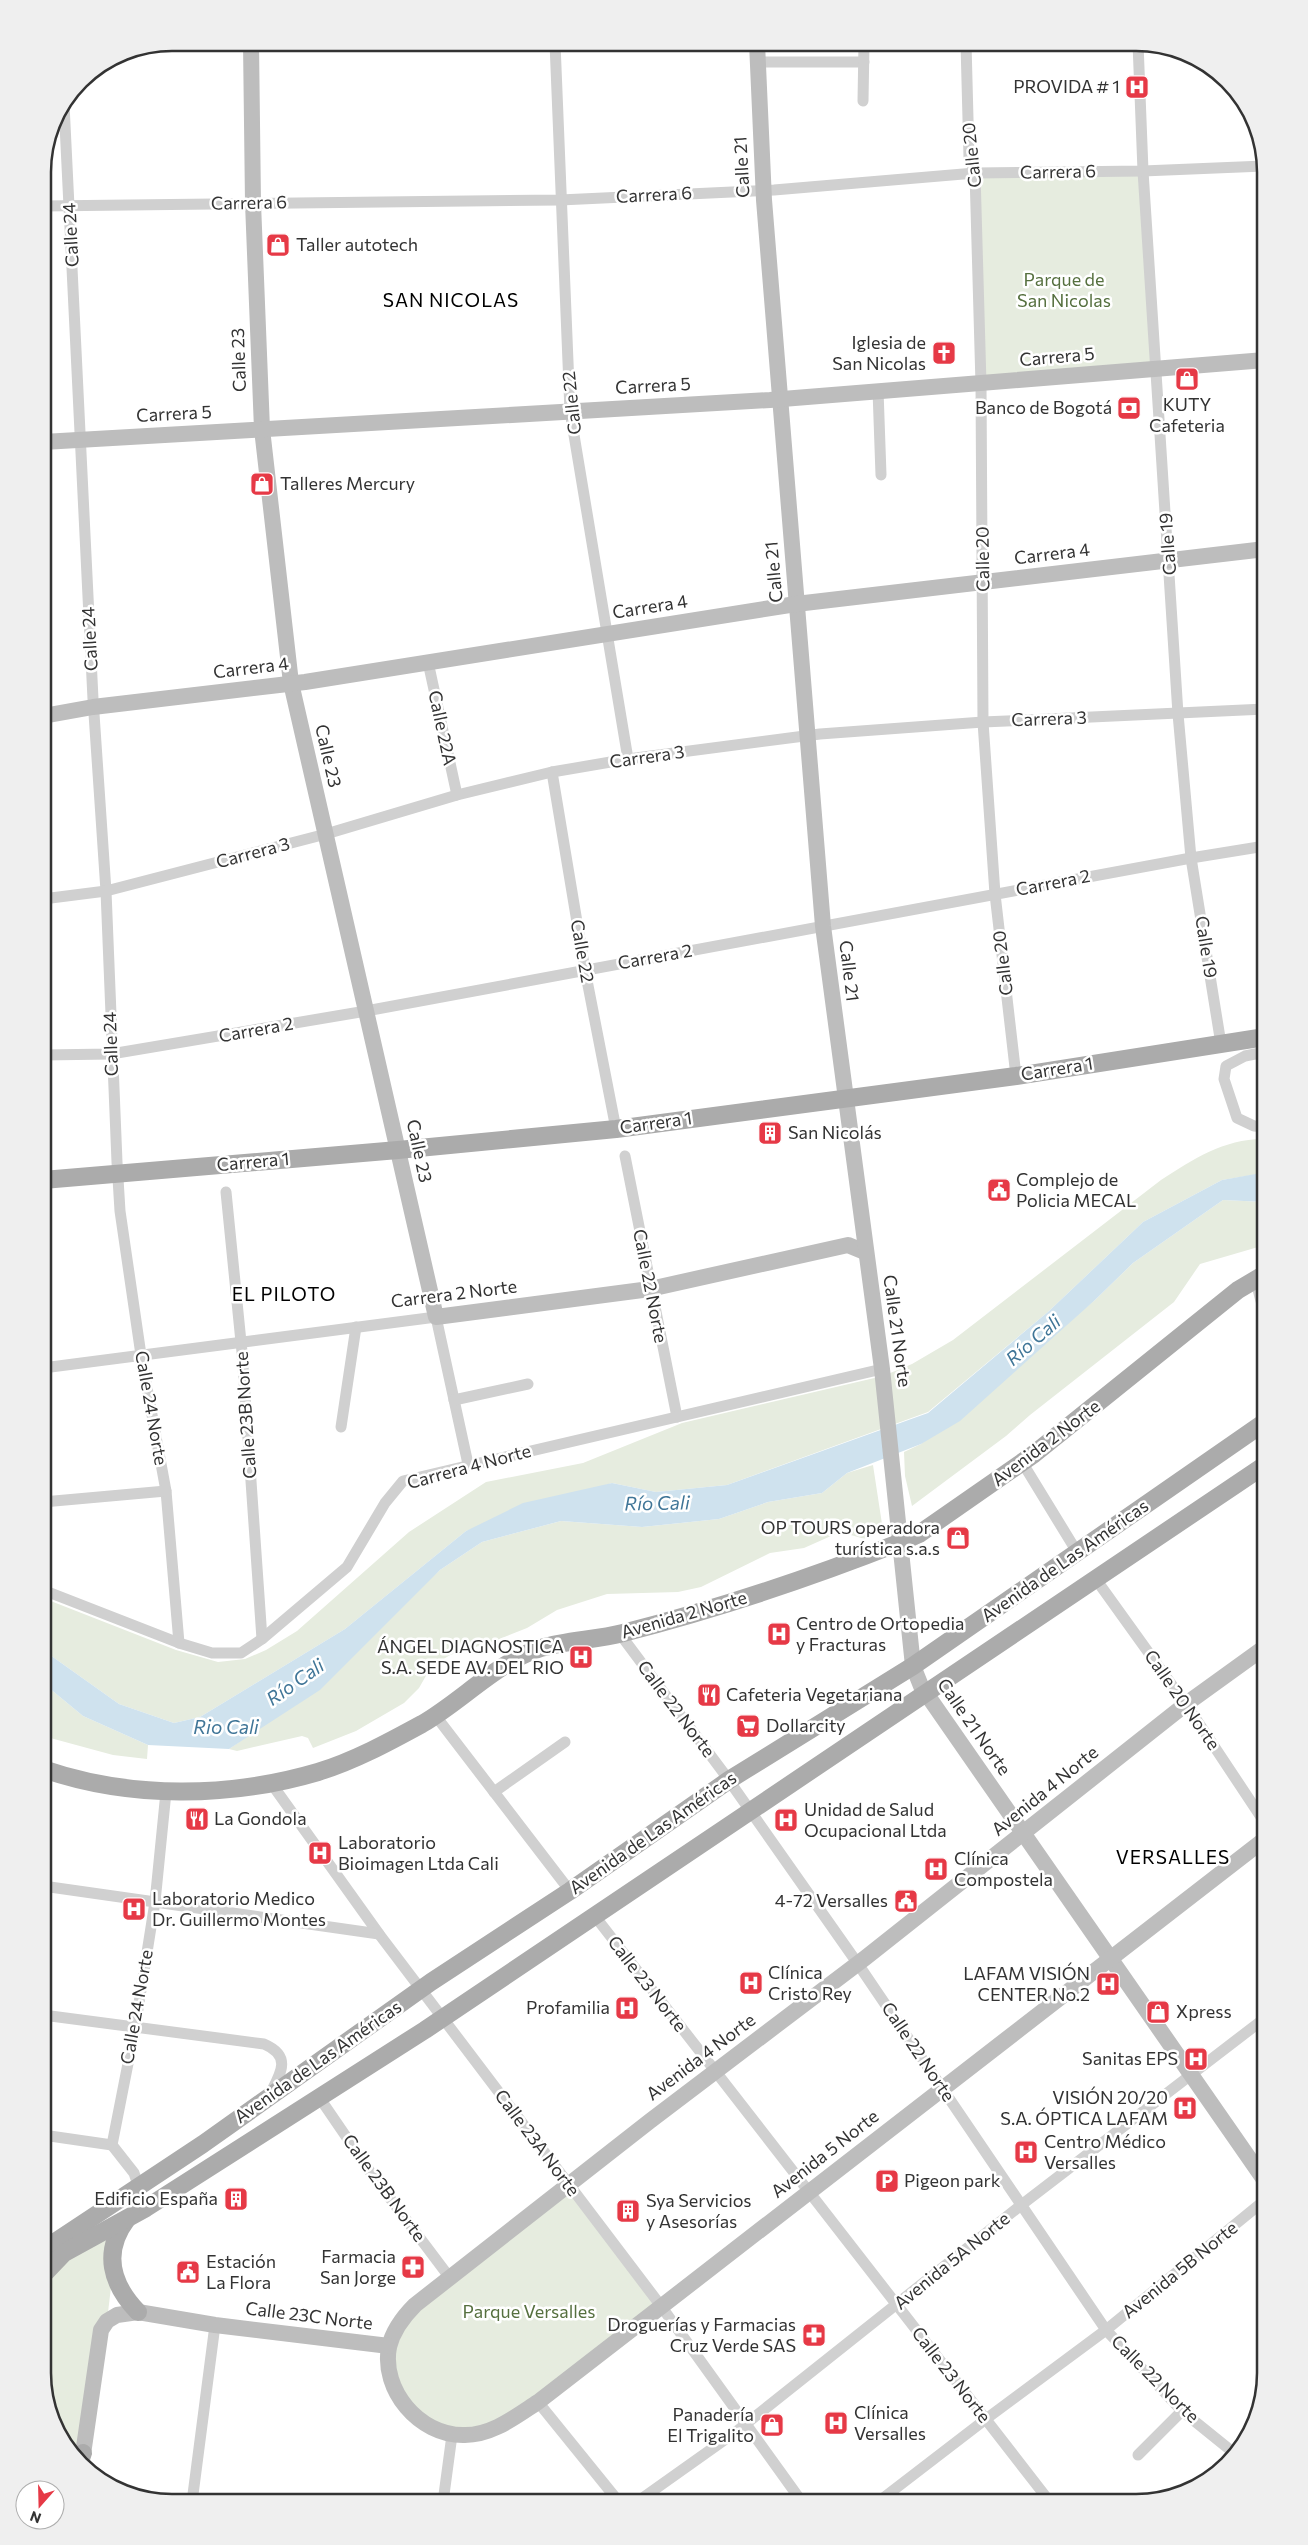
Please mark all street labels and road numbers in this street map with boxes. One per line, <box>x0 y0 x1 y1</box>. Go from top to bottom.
street label: Calle 20 <box>957 121 985 189</box>
street label: Calle 21 <box>728 136 754 198</box>
street label: Carrera 6 <box>1020 159 1096 183</box>
street label: Carrera 6 <box>615 181 693 207</box>
street label: Carrera 6 <box>211 190 287 214</box>
street label: Calle 24 <box>57 202 83 268</box>
street label: Calle 23 <box>226 328 250 392</box>
street label: Carrera 5 <box>1018 342 1095 370</box>
street label: Calle 22 <box>557 370 585 436</box>
street label: Carrera 5 <box>615 372 691 398</box>
street label: Carrera 5 <box>136 400 212 426</box>
street label: Calle 19 <box>1154 512 1180 576</box>
street label: Calle 20 <box>970 526 994 592</box>
street label: Carrera 4 <box>1013 537 1091 569</box>
street label: Calle 21 <box>759 540 787 604</box>
street label: Carrera 4 <box>611 589 689 623</box>
street label: Calle 24 <box>76 606 102 672</box>
street label: Carrera 4 <box>212 651 290 683</box>
street label: Calle 22A <box>424 688 462 767</box>
street label: Carrera 3 <box>1011 706 1087 730</box>
street label: Calle 23 <box>311 722 347 789</box>
street label: Carrera 3 <box>608 740 686 772</box>
street label: Carrera 3 <box>213 832 292 872</box>
street label: Carrera 2 <box>1014 864 1092 900</box>
street label: Calle 19 <box>1191 914 1223 979</box>
street label: Calle 22 <box>567 918 599 984</box>
street label: Calle 20 <box>987 929 1017 997</box>
street label: Carrera 2 <box>616 939 694 973</box>
street label: Calle 21 <box>835 939 865 1003</box>
street label: Calle 24 <box>98 1011 122 1077</box>
street label: Carrera 2 <box>217 1012 295 1046</box>
street label: Carrera 1 <box>1019 1051 1095 1085</box>
street label: Carrera 1 <box>618 1106 693 1138</box>
street label: Calle 23 <box>403 1117 437 1184</box>
street label: Carrera 1 <box>216 1147 290 1175</box>
street label: Calle 22 Norte <box>629 1227 673 1345</box>
street label: Calle 21 Norte <box>879 1273 917 1388</box>
street label: Carrera 2 Norte <box>390 1274 518 1312</box>
street label: Calle 24 Norte <box>131 1349 173 1467</box>
street label: Calle 23B Norte <box>230 1351 260 1479</box>
street label: Avenida 2 Norte <box>987 1394 1104 1490</box>
street label: Carrera 4 Norte <box>404 1439 533 1493</box>
street label: Avenida de Las Américas <box>977 1494 1152 1626</box>
street label: Avenida 2 Norte <box>618 1586 749 1643</box>
street label: Calle 20 Norte <box>1140 1645 1225 1754</box>
street label: Calle 22 Norte <box>633 1656 720 1761</box>
street label: Calle 21 Norte <box>933 1674 1016 1779</box>
street label: Avenida 4 Norte <box>987 1740 1102 1840</box>
street label: Avenida de Las Américas <box>565 1766 740 1898</box>
street label: Calle 23 Norte <box>603 1931 692 2036</box>
street label: Calle 24 Norte <box>115 1948 157 2066</box>
street label: Avenida de Las Américas <box>230 1995 405 2127</box>
street label: Calle 22 Norte <box>877 1997 960 2105</box>
street label: Avenida 4 Norte <box>642 2008 759 2104</box>
street label: Calle 23A Norte <box>491 2085 585 2200</box>
street label: Avenida 5 Norte <box>766 2104 883 2202</box>
street label: Calle 23B Norte <box>338 2129 431 2245</box>
street label: Avenida 5A Norte <box>889 2207 1014 2314</box>
street label: Avenida 5B Norte <box>1117 2216 1241 2322</box>
street label: Calle 23C Norte <box>244 2296 374 2334</box>
street label: Calle 23 Norte <box>907 2322 996 2427</box>
street label: Calle 22 Norte <box>1107 2330 1204 2427</box>

